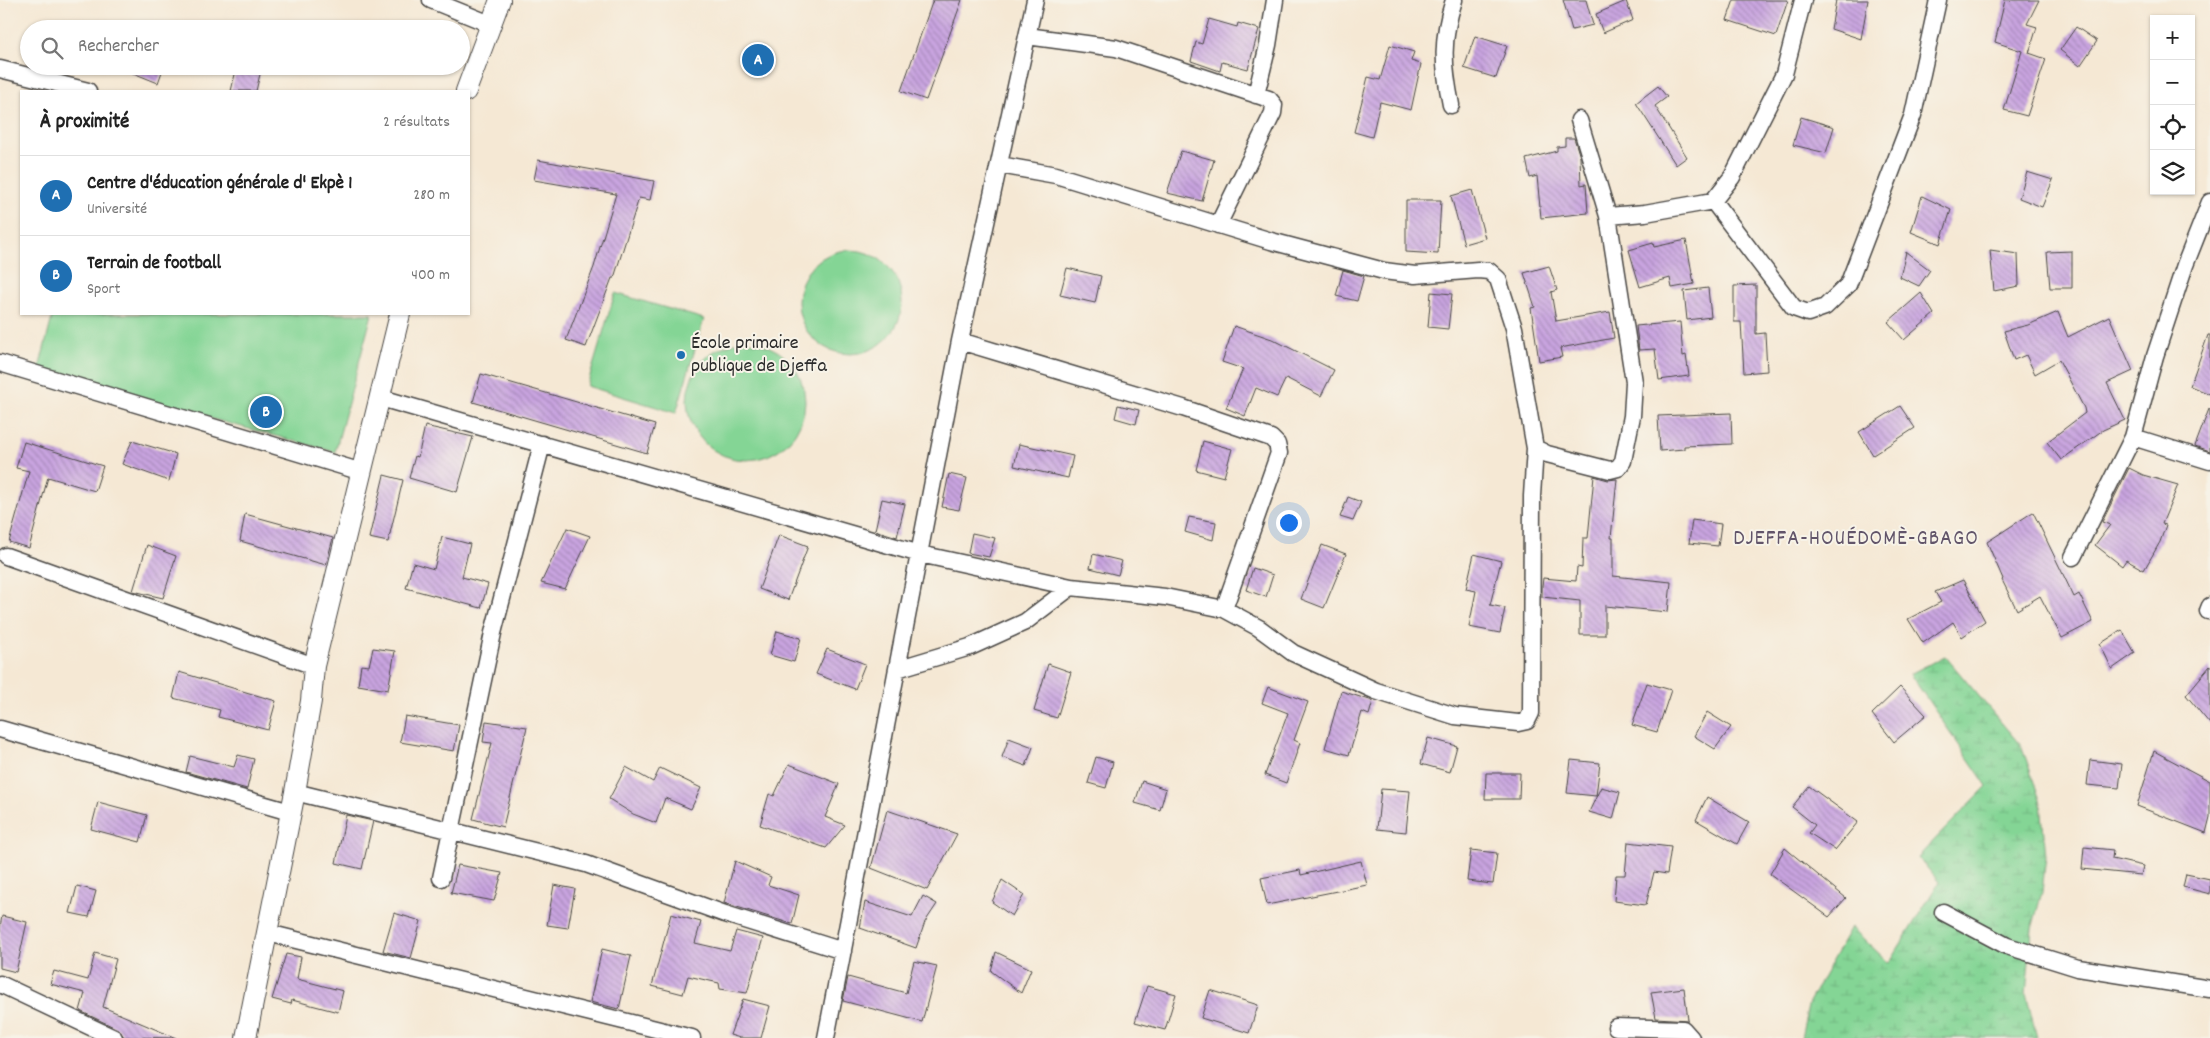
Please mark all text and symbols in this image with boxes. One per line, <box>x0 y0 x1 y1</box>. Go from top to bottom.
map controls <box>2150 15 2195 195</box>
button: + <box>2150 15 2195 60</box>
search box <box>20 20 470 75</box>
icon: search <box>38 34 66 62</box>
text: Rechercher <box>78 34 159 61</box>
pin: A <box>742 41 774 79</box>
button: − <box>2150 60 2195 105</box>
button: locate <box>2150 105 2195 150</box>
text: À proximité <box>40 108 129 138</box>
text: 2 résultats <box>383 111 450 134</box>
button: layers <box>2150 150 2195 195</box>
text: Centre d'éducation générale d' Ekpè 1 <box>87 171 352 198</box>
text: A <box>52 184 60 207</box>
text: 280 m <box>413 184 450 207</box>
text: Université <box>87 198 147 221</box>
text: Terrain de football <box>87 251 221 278</box>
text: B <box>52 264 60 287</box>
text: 400 m <box>411 264 450 287</box>
text: Sport <box>87 278 120 301</box>
place label: École primaire publique de Djeffa <box>691 330 827 381</box>
marker: École primaire publique de Djeffa <box>675 349 687 361</box>
pin: B <box>250 393 282 431</box>
your location <box>1276 510 1302 536</box>
district label: DJEFFA-HOUÉDOMÈ-GBAGO <box>1733 524 1979 555</box>

